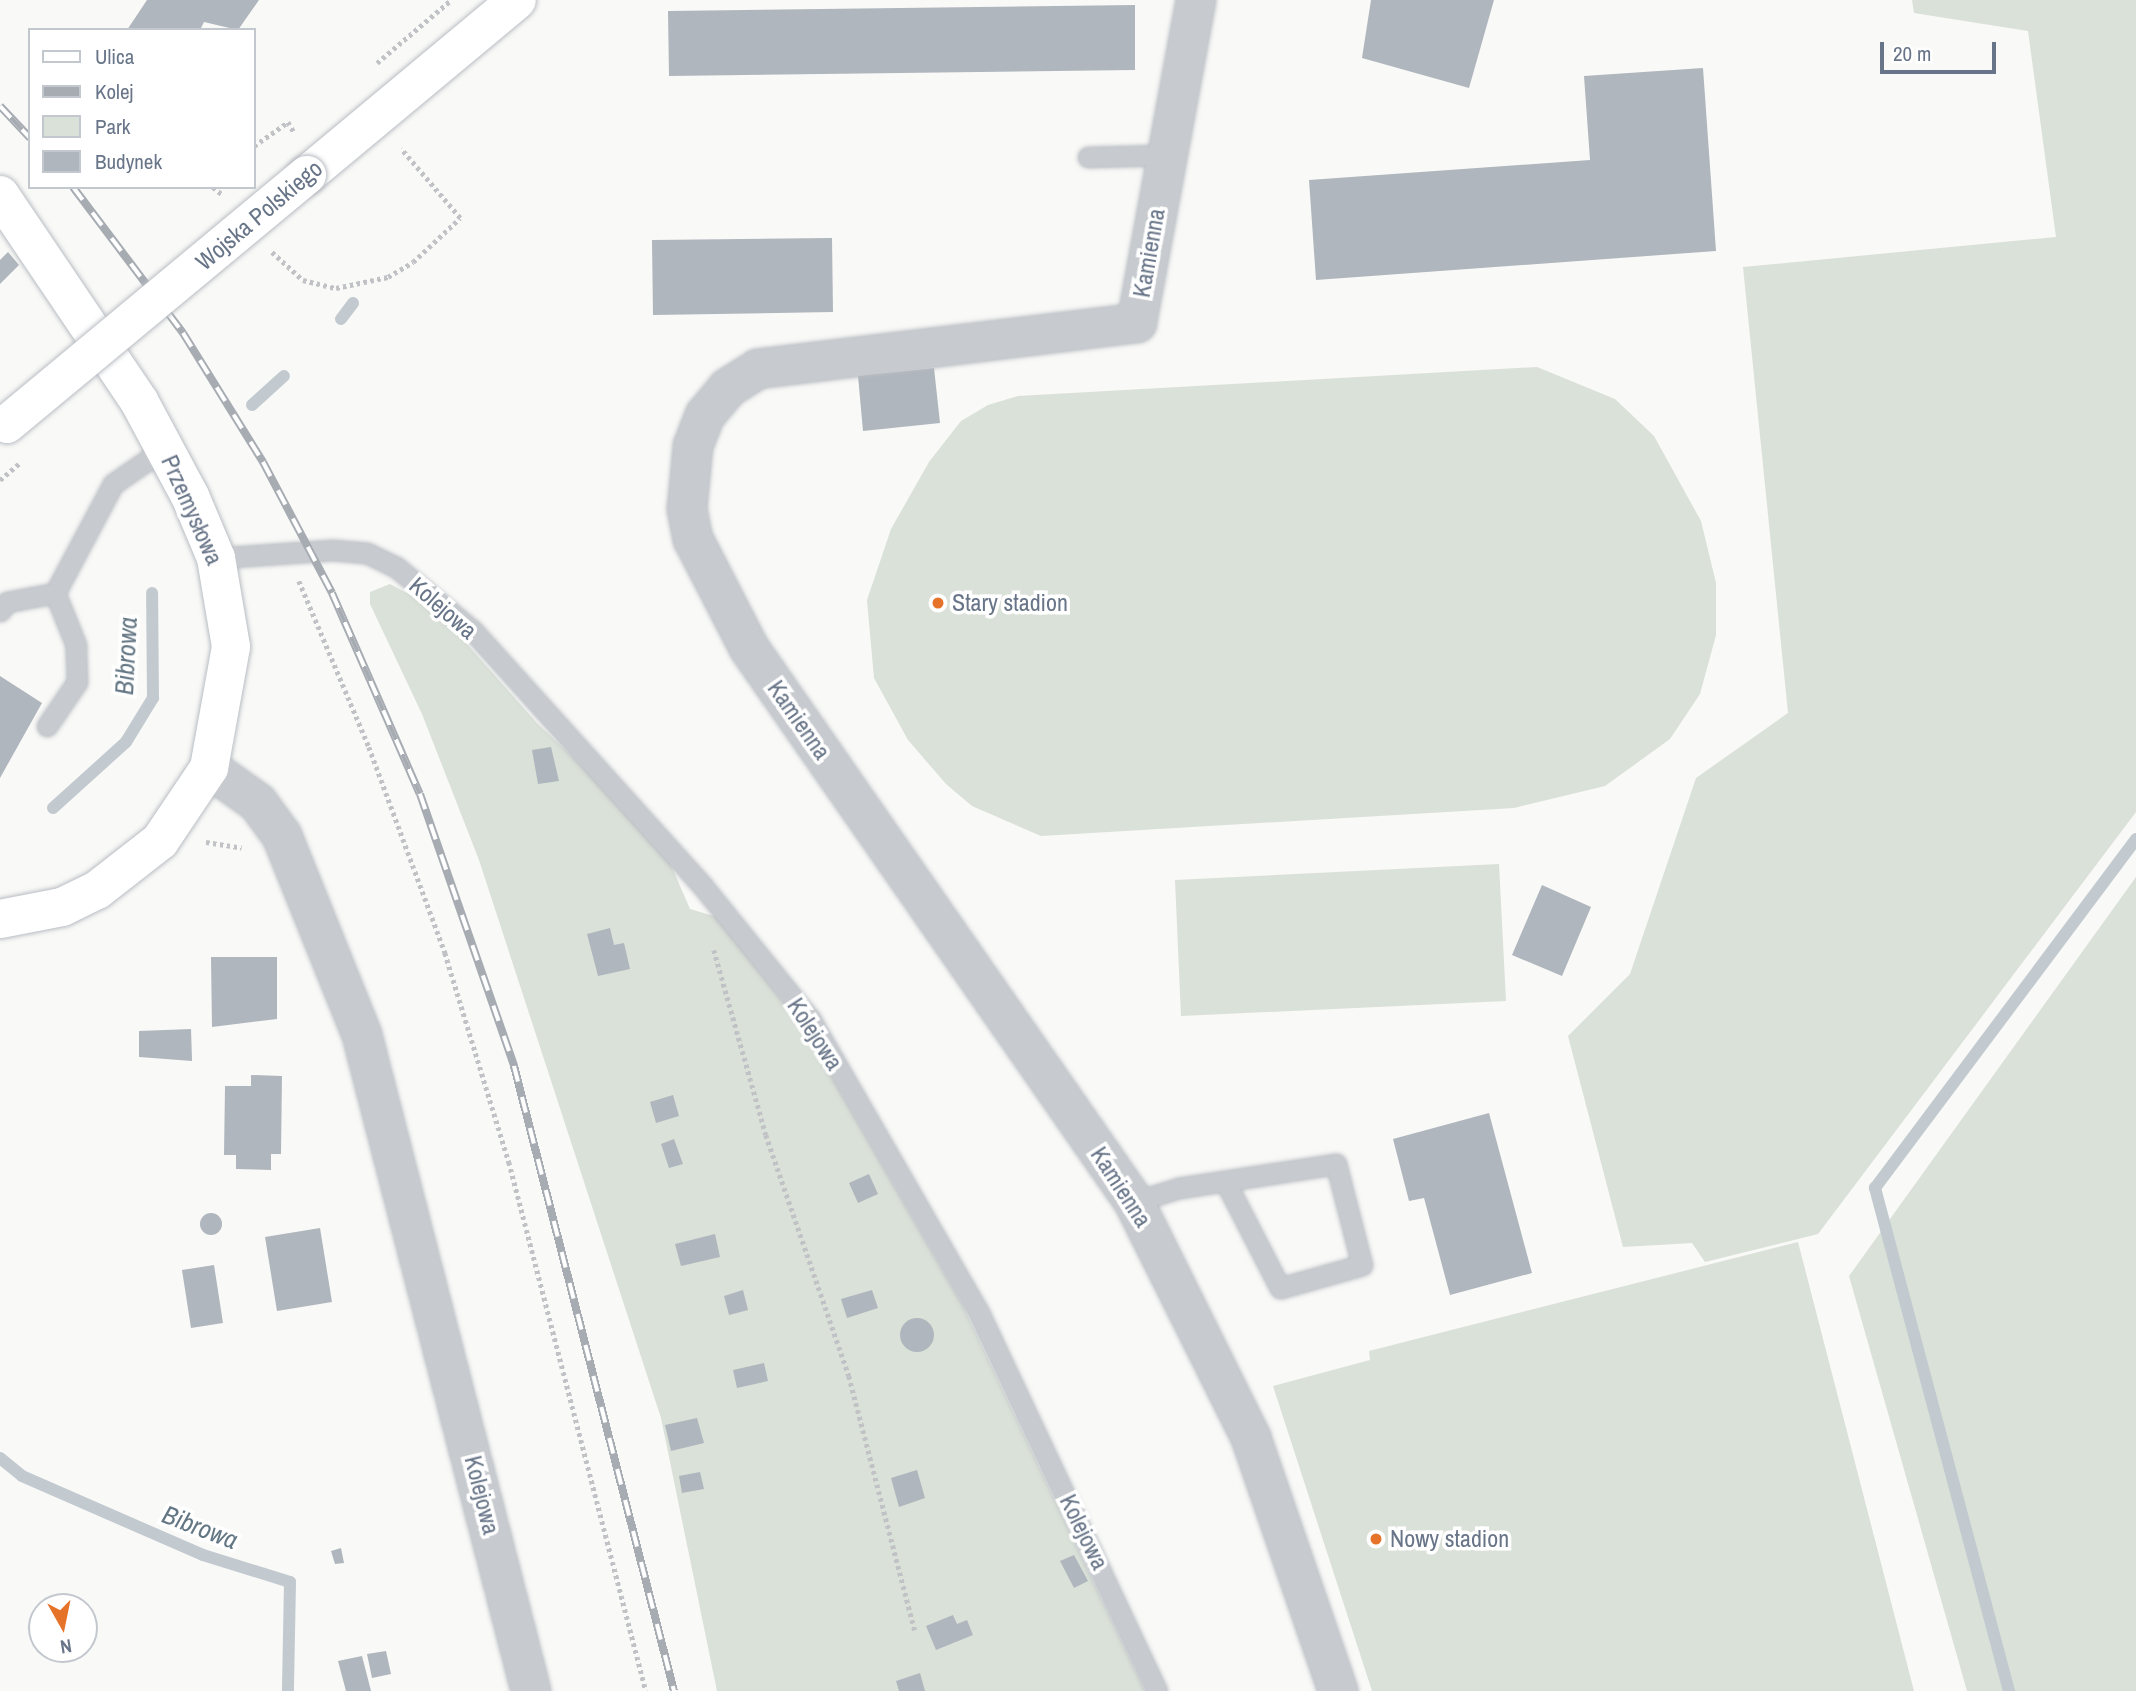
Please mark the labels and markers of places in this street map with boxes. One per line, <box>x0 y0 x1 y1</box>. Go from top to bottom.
place label: Stary stadion <box>952 589 1068 617</box>
marker: Stary stadion <box>930 595 946 611</box>
place label: Nowy stadion <box>1390 1525 1509 1553</box>
marker: Nowy stadion <box>1368 1531 1384 1547</box>

